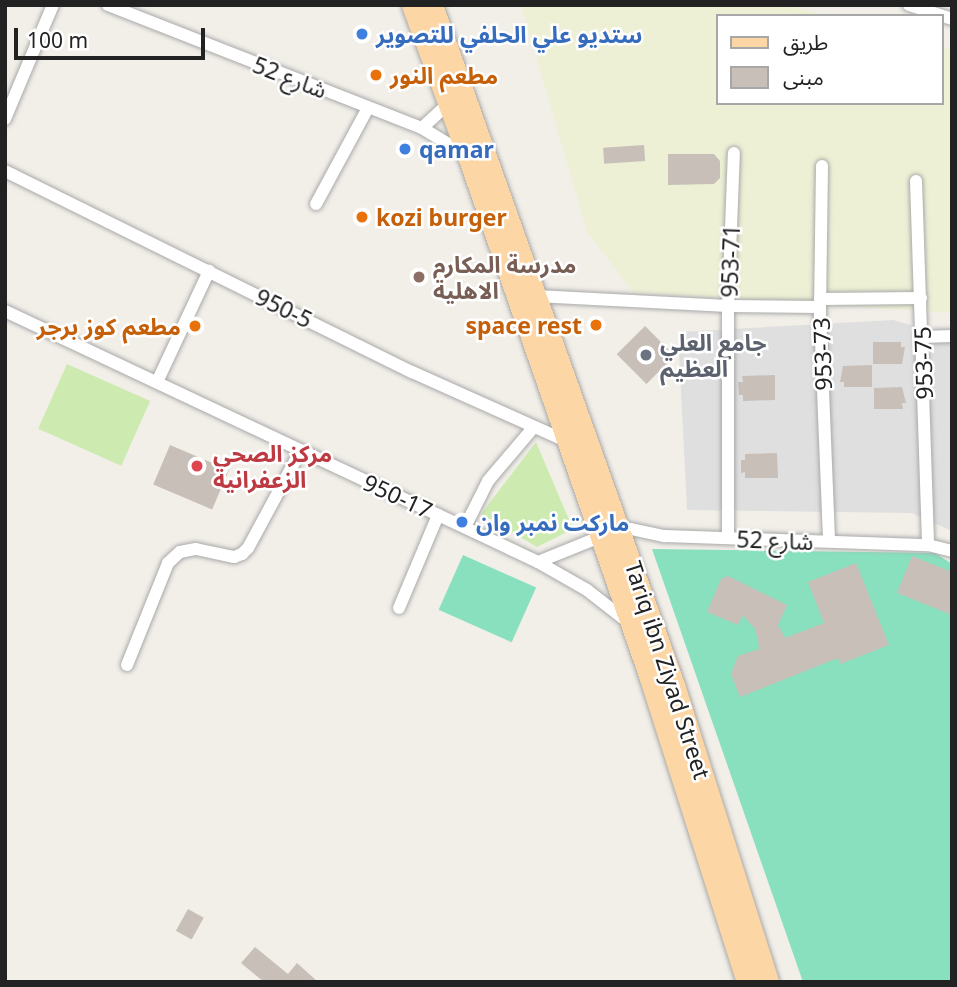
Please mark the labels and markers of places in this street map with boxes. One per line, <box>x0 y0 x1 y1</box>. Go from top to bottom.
place label: ستديو علي الحلفي للتصوير <box>376 20 642 48</box>
marker: ستديو علي الحلفي للتصوير <box>354 26 370 42</box>
place label: مطعم النور <box>390 61 498 89</box>
marker: مطعم النور <box>368 67 384 83</box>
place label: qamar <box>419 135 494 163</box>
marker: qamar <box>397 141 413 157</box>
place label: kozi burger <box>376 203 507 231</box>
marker: kozi burger <box>354 209 370 225</box>
place label: مدرسة المكارم الاهلية <box>433 250 576 304</box>
marker: مدرسة المكارم الاهلية <box>411 269 427 285</box>
place label: space rest <box>465 311 582 339</box>
place label: مطعم كوز برجر <box>37 312 181 340</box>
marker: space rest <box>588 317 604 333</box>
marker: مطعم كوز برجر <box>187 318 203 334</box>
place label: جامع العلي العظيم <box>660 328 766 382</box>
marker: جامع العلي العظيم <box>638 347 654 363</box>
place label: مركز الصحي الزعفرانية <box>213 439 332 493</box>
marker: مركز الصحي الزعفرانية <box>187 456 207 476</box>
place label: ماركت نمبر وان <box>476 508 629 536</box>
marker: ماركت نمبر وان <box>454 514 470 530</box>

